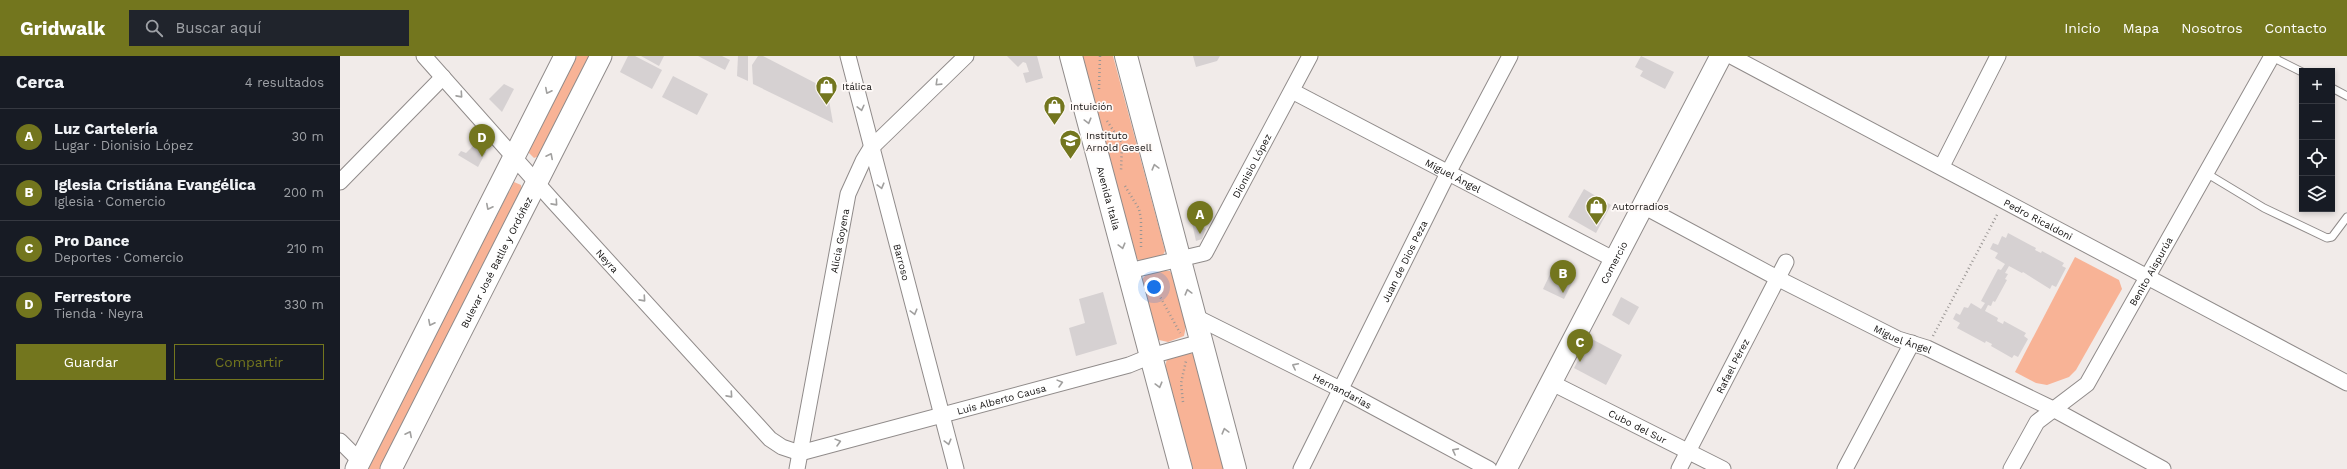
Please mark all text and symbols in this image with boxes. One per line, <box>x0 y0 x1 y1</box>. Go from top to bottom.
search box <box>129 10 409 46</box>
text: Gridwalk <box>20 17 105 40</box>
icon: search <box>143 17 165 39</box>
text: Buscar aquí <box>175 19 261 37</box>
text: Inicio <box>2064 20 2101 36</box>
text: Mapa <box>2123 20 2159 36</box>
text: Nosotros <box>2181 20 2243 36</box>
text: Contacto <box>2265 20 2327 36</box>
map controls <box>2299 68 2335 212</box>
button: + <box>2299 68 2335 104</box>
text: Cerca <box>16 72 64 92</box>
shop icon: Itálica <box>814 73 840 106</box>
text: 4 resultados <box>245 75 324 90</box>
one-way arrow <box>935 78 943 86</box>
place label: Itálica <box>842 81 872 92</box>
one-way arrow <box>545 87 553 94</box>
one-way arrow <box>455 91 462 98</box>
shop icon: Intuición <box>1042 93 1068 126</box>
place label: Intuición <box>1070 101 1113 112</box>
one-way arrow <box>856 104 864 111</box>
button: − <box>2299 104 2335 140</box>
one-way arrow <box>1084 117 1092 124</box>
text: Luz Cartelería <box>54 120 158 138</box>
pin: D <box>469 124 495 157</box>
school or university icon: Instituto Arnold Gesell <box>1058 128 1084 161</box>
text: A <box>25 129 33 144</box>
text: 30 m <box>292 129 324 144</box>
place label: Instituto Arnold Gesell <box>1086 130 1152 153</box>
street label: Dionisio López <box>1230 132 1274 200</box>
text: Lugar · Dionisio López <box>54 138 193 153</box>
button: locate <box>2299 140 2335 176</box>
one-way arrow <box>545 153 553 160</box>
street label: Miguel Ángel <box>1423 157 1483 195</box>
one-way arrow <box>1151 163 1159 170</box>
street label: Avenida Italia <box>1095 165 1122 232</box>
text: Iglesia Cristiána Evangélica <box>54 176 256 194</box>
button: layers <box>2299 176 2335 212</box>
one-way arrow <box>876 183 884 189</box>
text: B <box>25 185 33 200</box>
text: 200 m <box>283 185 324 200</box>
shop icon: Autorradios <box>1583 193 1609 226</box>
text: Iglesia · Comercio <box>54 194 166 209</box>
street label: Bulevar José Batlle y Ordóñez <box>459 195 535 330</box>
street label: Pedro Ricaldoni <box>2002 197 2074 242</box>
one-way arrow <box>550 198 558 206</box>
pin: A <box>1187 201 1213 234</box>
place label: Autorradios <box>1612 201 1669 212</box>
one-way arrow <box>486 203 494 210</box>
street label: Alicia Goyena <box>828 207 851 274</box>
street label: Juan de Dios Peza <box>1380 218 1430 304</box>
text: Pro Dance <box>54 232 130 250</box>
street label: Benito Aispurúa <box>2127 235 2175 308</box>
street label: Comercio <box>1598 239 1630 286</box>
text: C <box>25 241 33 256</box>
text: 210 m <box>286 241 324 256</box>
one-way arrow <box>1117 242 1126 249</box>
street label: Barroso <box>891 243 911 282</box>
street label: Neyra <box>594 247 621 275</box>
text: Deportes · Comercio <box>54 250 184 265</box>
pin: B <box>1550 260 1576 293</box>
your location <box>1144 277 1164 297</box>
text: Ferrestore <box>54 288 131 306</box>
one-way arrow <box>1184 289 1192 296</box>
one-way arrow <box>638 294 645 302</box>
text: D <box>24 297 34 312</box>
text: 330 m <box>284 297 324 312</box>
text: Tienda · Neyra <box>54 306 143 321</box>
one-way arrow <box>909 308 918 315</box>
one-way arrow <box>428 319 436 326</box>
street label: Miguel Ángel <box>1872 323 1933 355</box>
pin: C <box>1567 329 1593 362</box>
street label: Rafael Pérez <box>1714 337 1751 396</box>
button: Guardar <box>16 344 166 380</box>
button: Compartir <box>174 344 324 380</box>
one-way arrow <box>1292 364 1299 371</box>
street label: Hernandarias <box>1311 371 1373 411</box>
one-way arrow <box>1056 379 1063 388</box>
street label: Luis Alberto Causa <box>956 382 1048 417</box>
one-way arrow <box>1154 382 1163 389</box>
one-way arrow <box>726 390 733 398</box>
street label: Cubo del Sur <box>1607 407 1668 446</box>
one-way arrow <box>1221 428 1230 435</box>
one-way arrow <box>404 431 412 438</box>
one-way arrow <box>835 439 841 447</box>
one-way arrow <box>944 439 952 445</box>
one-way arrow <box>1451 448 1459 455</box>

